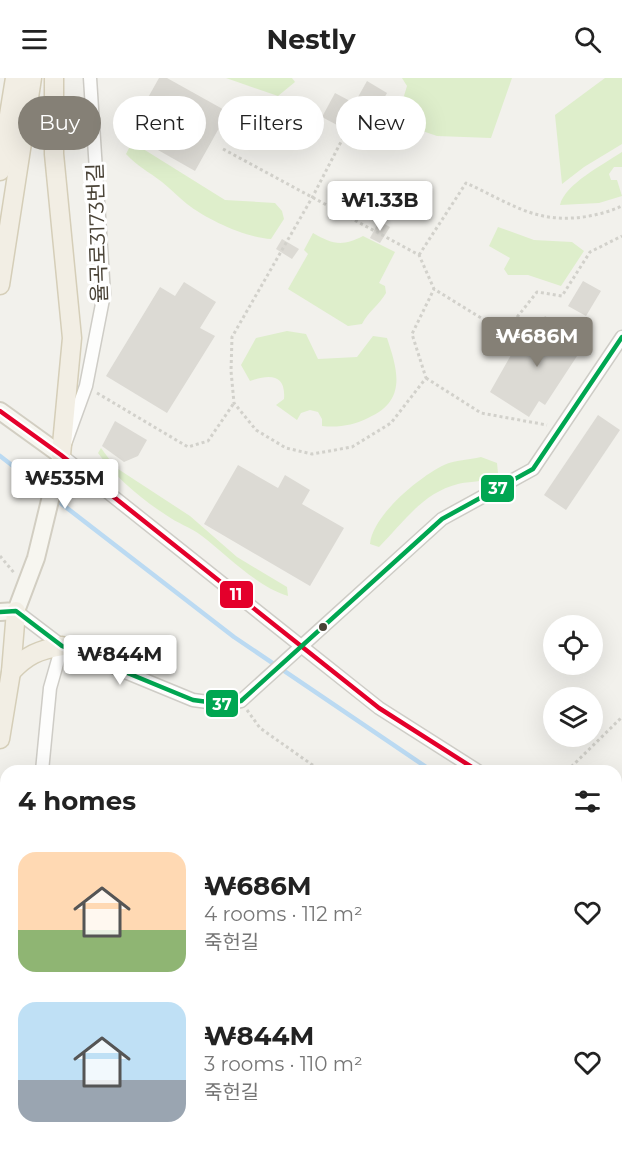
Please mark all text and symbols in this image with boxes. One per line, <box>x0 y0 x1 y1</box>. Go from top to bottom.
icon: menu <box>18 23 51 56</box>
text: Nestly <box>266 23 356 56</box>
icon: search <box>571 23 604 56</box>
chip: Buy <box>18 96 101 150</box>
chip: Rent <box>113 96 206 150</box>
chip: Filters <box>218 96 324 150</box>
chip: New <box>336 96 426 150</box>
street label: 율곡로3173번길 <box>82 163 112 303</box>
pin: ₩1.33B <box>331 181 429 232</box>
text: ₩1.33B <box>341 188 419 212</box>
pin: ₩686M <box>495 317 579 368</box>
text: ₩686M <box>496 324 578 348</box>
pin: ₩535M <box>23 459 107 510</box>
text: ₩535M <box>25 466 105 490</box>
line badge: 37 <box>480 474 515 503</box>
text: 37 <box>487 479 508 498</box>
line badge: 11 <box>219 580 254 609</box>
text: 11 <box>230 585 242 604</box>
map controls <box>543 615 603 747</box>
button: locate <box>543 615 603 675</box>
unlabelled marker <box>317 621 329 633</box>
pin: ₩844M <box>78 635 162 686</box>
text: ₩844M <box>78 642 162 666</box>
button: layers <box>543 687 603 747</box>
line badge: 37 <box>205 689 239 718</box>
text: 37 <box>211 695 232 714</box>
text: 4 homes <box>18 785 136 817</box>
icon: filters <box>571 785 604 818</box>
text: ₩686M <box>204 870 312 902</box>
icon: home <box>66 876 138 948</box>
icon: heart <box>571 896 604 929</box>
text: 4 rooms · 112 m² <box>204 902 363 926</box>
text: 죽헌길 <box>204 930 259 954</box>
text: ₩844M <box>204 1020 314 1052</box>
icon: home <box>66 1026 138 1098</box>
icon: heart <box>571 1046 604 1079</box>
text: 3 rooms · 110 m² <box>204 1052 363 1076</box>
text: 죽헌길 <box>204 1080 259 1104</box>

